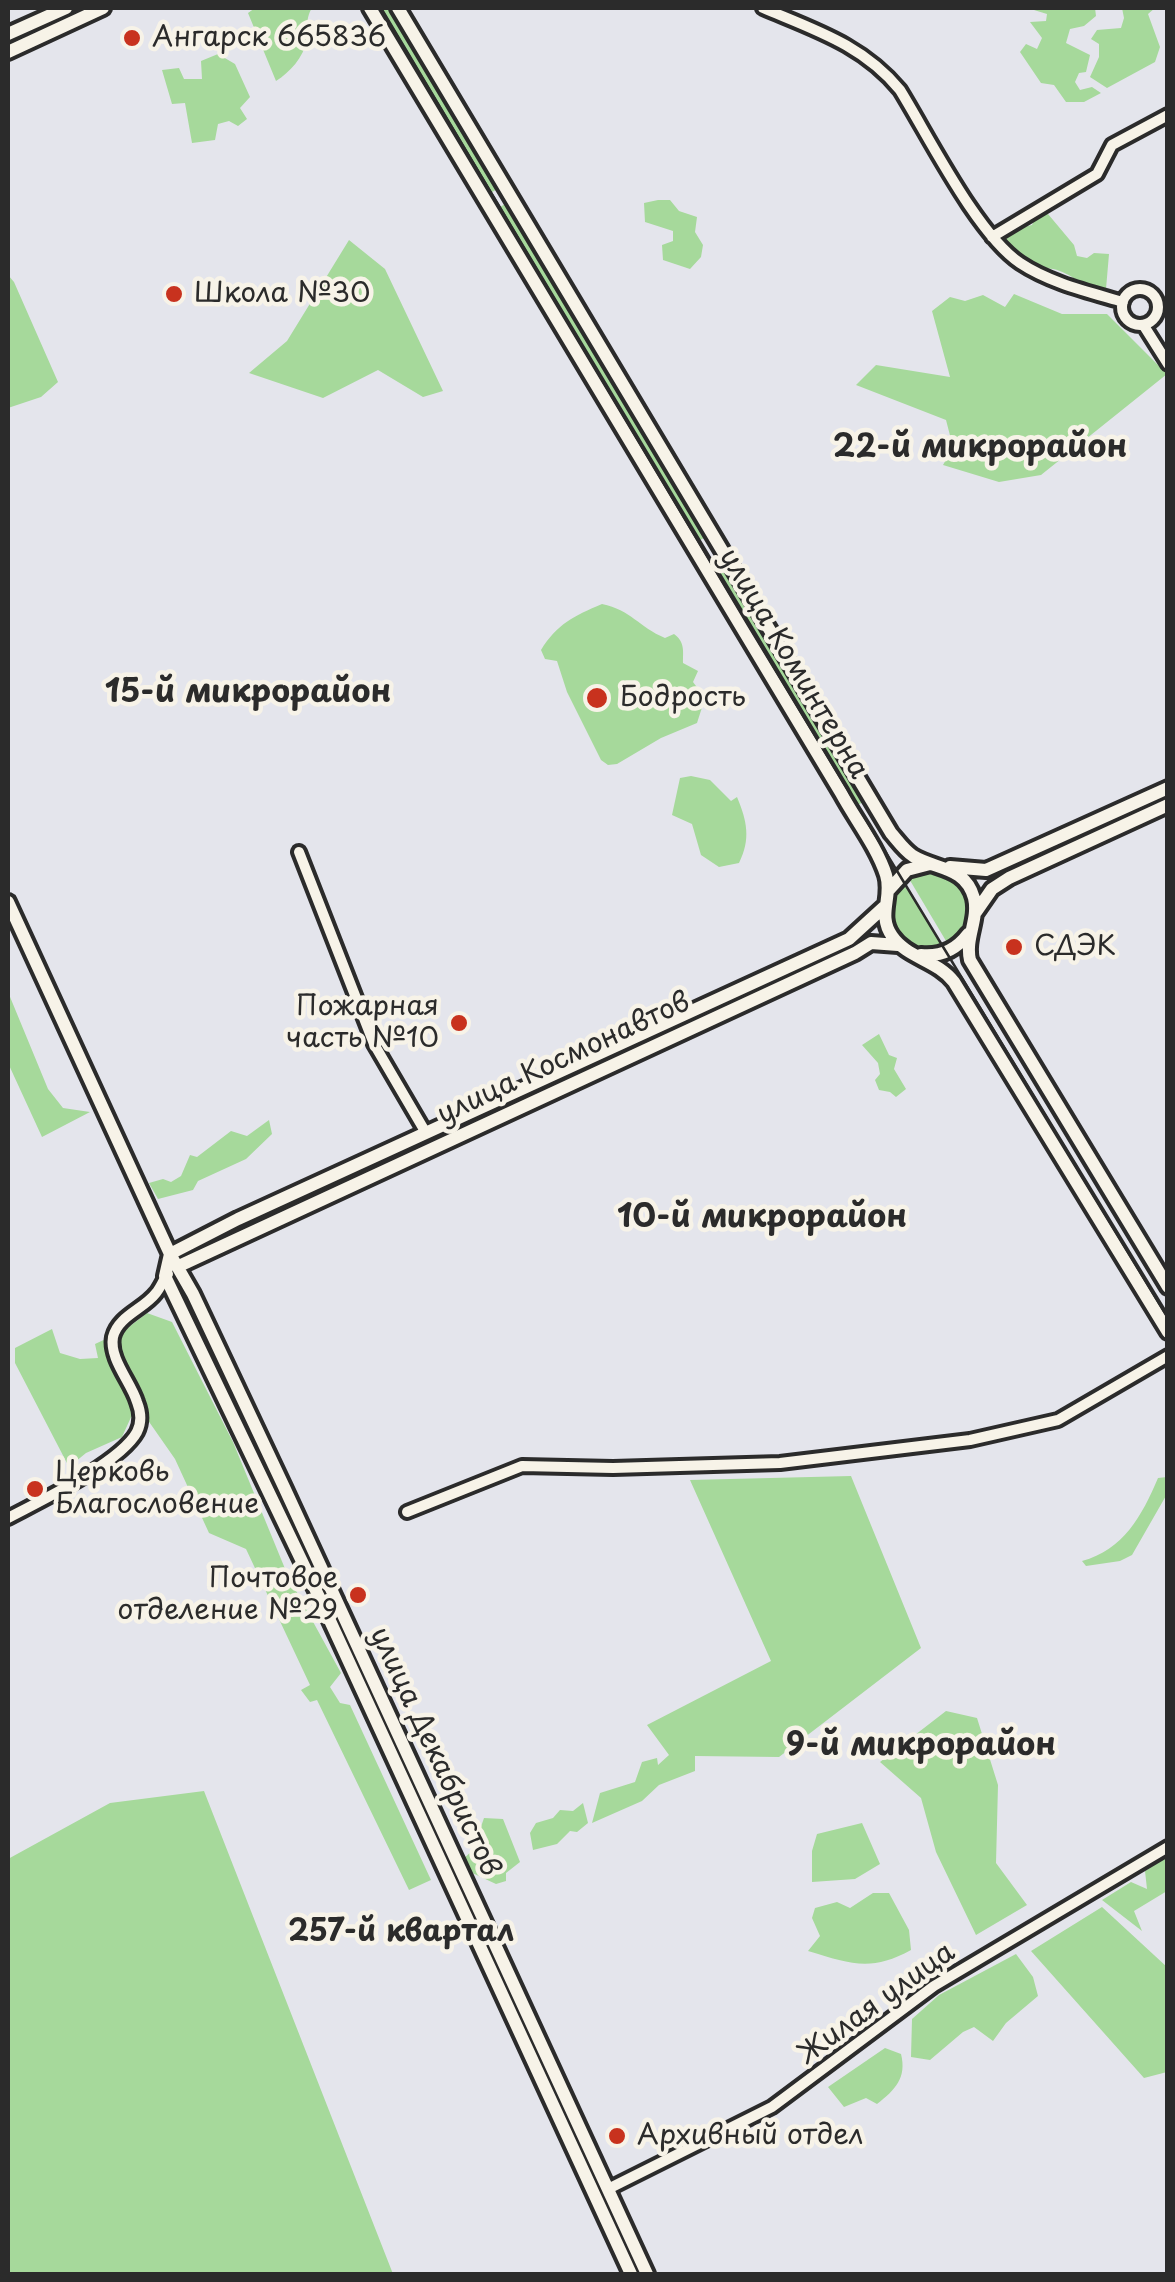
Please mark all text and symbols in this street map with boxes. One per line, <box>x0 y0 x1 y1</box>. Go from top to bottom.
place label: Ангарск 665836 <box>152 21 386 55</box>
marker: Ангарск 665836 <box>121 27 143 49</box>
place label: Школа №30 <box>194 277 371 311</box>
marker: Школа №30 <box>163 283 185 305</box>
district label: 22-й микрорайон <box>833 429 1127 467</box>
street label: улица Коминтерна <box>711 543 875 785</box>
district label: 15-й микрорайон <box>105 674 391 712</box>
place label: Бодрость <box>620 681 746 715</box>
marker: Бодрость <box>584 685 610 711</box>
place label: СДЭК <box>1034 930 1116 964</box>
marker: СДЭК <box>1003 936 1025 958</box>
street label: улица Космонавтов <box>432 986 696 1132</box>
place label: Пожарная часть №10 <box>286 990 439 1056</box>
marker: Пожарная часть №10 <box>448 1012 470 1034</box>
district label: 10-й микрорайон <box>617 1199 907 1237</box>
place label: Церковь Благословение <box>55 1456 259 1522</box>
marker: Церковь Благословение <box>24 1478 46 1500</box>
place label: Почтовое отделение №29 <box>118 1562 338 1628</box>
marker: Почтовое отделение №29 <box>347 1584 369 1606</box>
street label: улица Декабристов <box>362 1622 506 1882</box>
district label: 9-й микрорайон <box>786 1727 1056 1765</box>
district label: 257-й квартал <box>288 1915 514 1951</box>
street label: Жилая улица <box>792 1936 962 2072</box>
place label: Архивный отдел <box>637 2119 863 2153</box>
marker: Архивный отдел <box>606 2125 628 2147</box>

